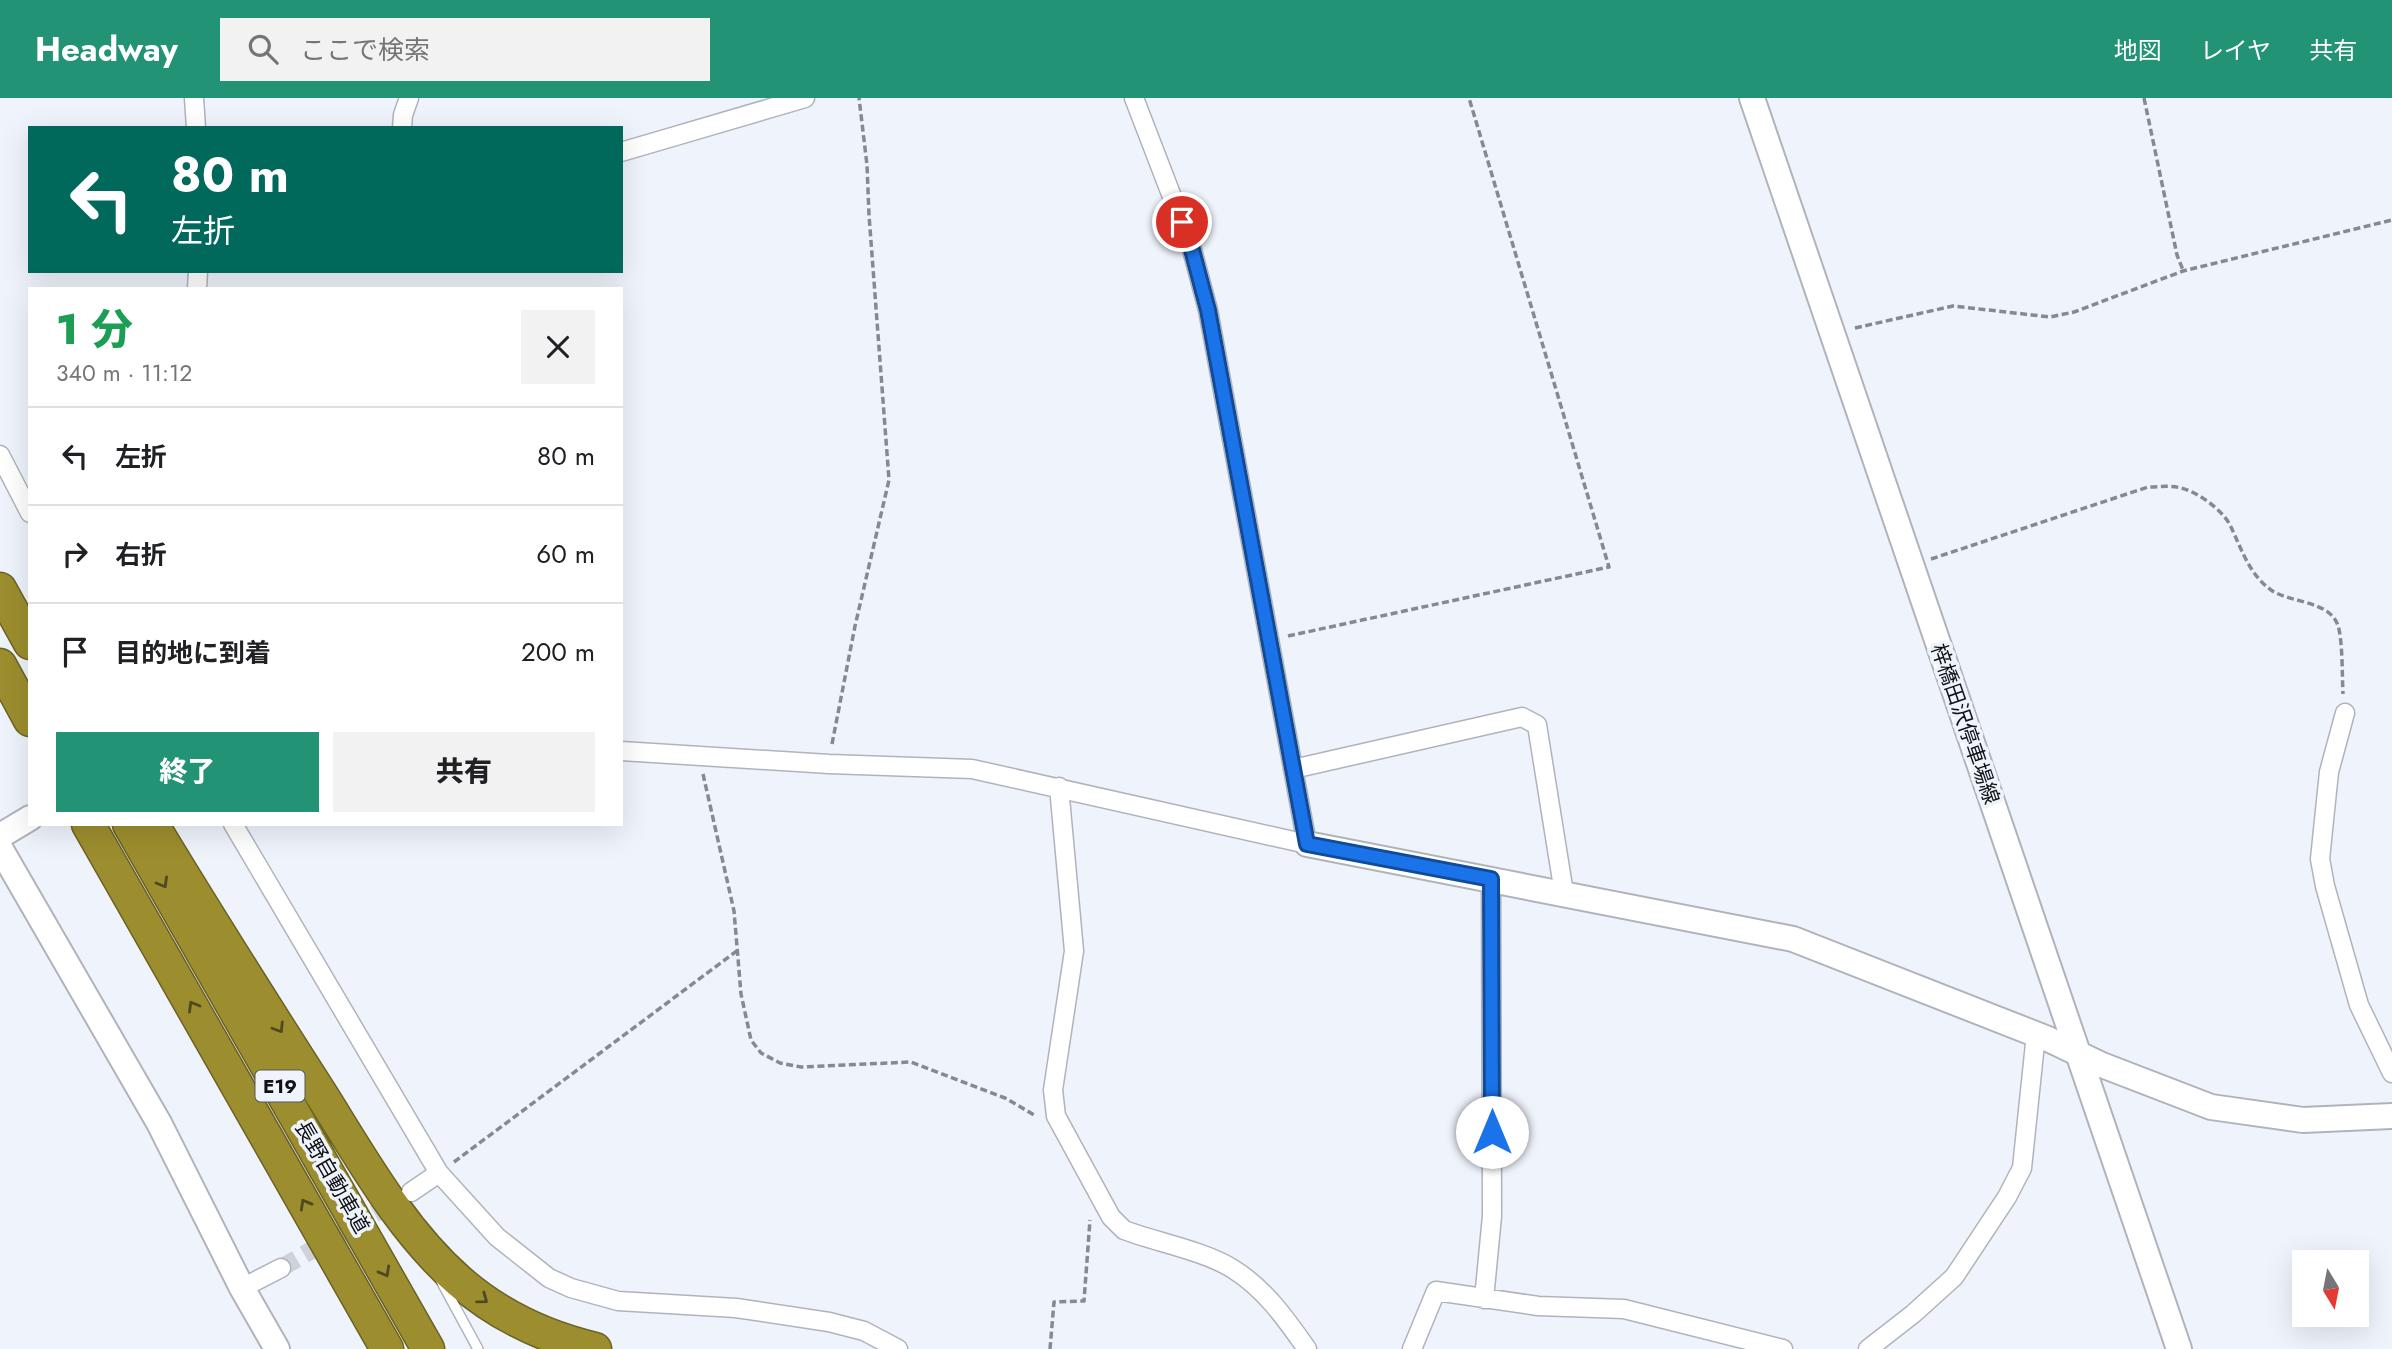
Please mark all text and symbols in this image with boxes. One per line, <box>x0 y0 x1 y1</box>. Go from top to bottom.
search box <box>220 18 710 81</box>
text: Headway <box>35 26 178 73</box>
icon: search <box>244 30 282 68</box>
text: ここで検索 <box>300 31 430 69</box>
text: 地図 <box>2114 33 2162 68</box>
text: レイヤ <box>2200 33 2271 68</box>
text: 共有 <box>2309 33 2357 68</box>
text: 80 m <box>171 140 289 210</box>
icon: left <box>56 154 147 245</box>
pin <box>1152 192 1212 252</box>
icon: arrive <box>1163 203 1201 241</box>
text: 左折 <box>171 208 235 254</box>
text: 1 分 <box>56 299 133 360</box>
button: close <box>521 310 595 384</box>
text: 340 m · 11:12 <box>56 356 192 390</box>
icon: left <box>56 437 94 475</box>
text: 80 m <box>537 437 595 475</box>
text: 左折 <box>115 438 167 476</box>
icon: right <box>56 535 94 573</box>
text: 60 m <box>536 535 595 573</box>
text: 右折 <box>115 536 167 574</box>
icon: arrive <box>56 633 94 671</box>
text: 200 m <box>521 633 595 671</box>
text: 目的地に到着 <box>115 634 271 672</box>
street label: 梓橋田沢停車場線 <box>1923 640 2007 808</box>
button: 終了 <box>56 732 319 812</box>
button: 共有 <box>333 732 595 812</box>
one-way arrow <box>155 876 168 889</box>
one-way arrow <box>188 1001 201 1014</box>
one-way arrow <box>270 1020 283 1033</box>
road number: E19 <box>256 1070 304 1102</box>
position arrow <box>1455 1095 1529 1169</box>
street label: 長野自動車道 <box>288 1115 376 1239</box>
one-way arrow <box>300 1199 313 1212</box>
north arrow <box>2292 1250 2370 1326</box>
map controls <box>2292 1250 2369 1327</box>
one-way arrow <box>377 1265 390 1278</box>
one-way arrow <box>475 1291 488 1303</box>

